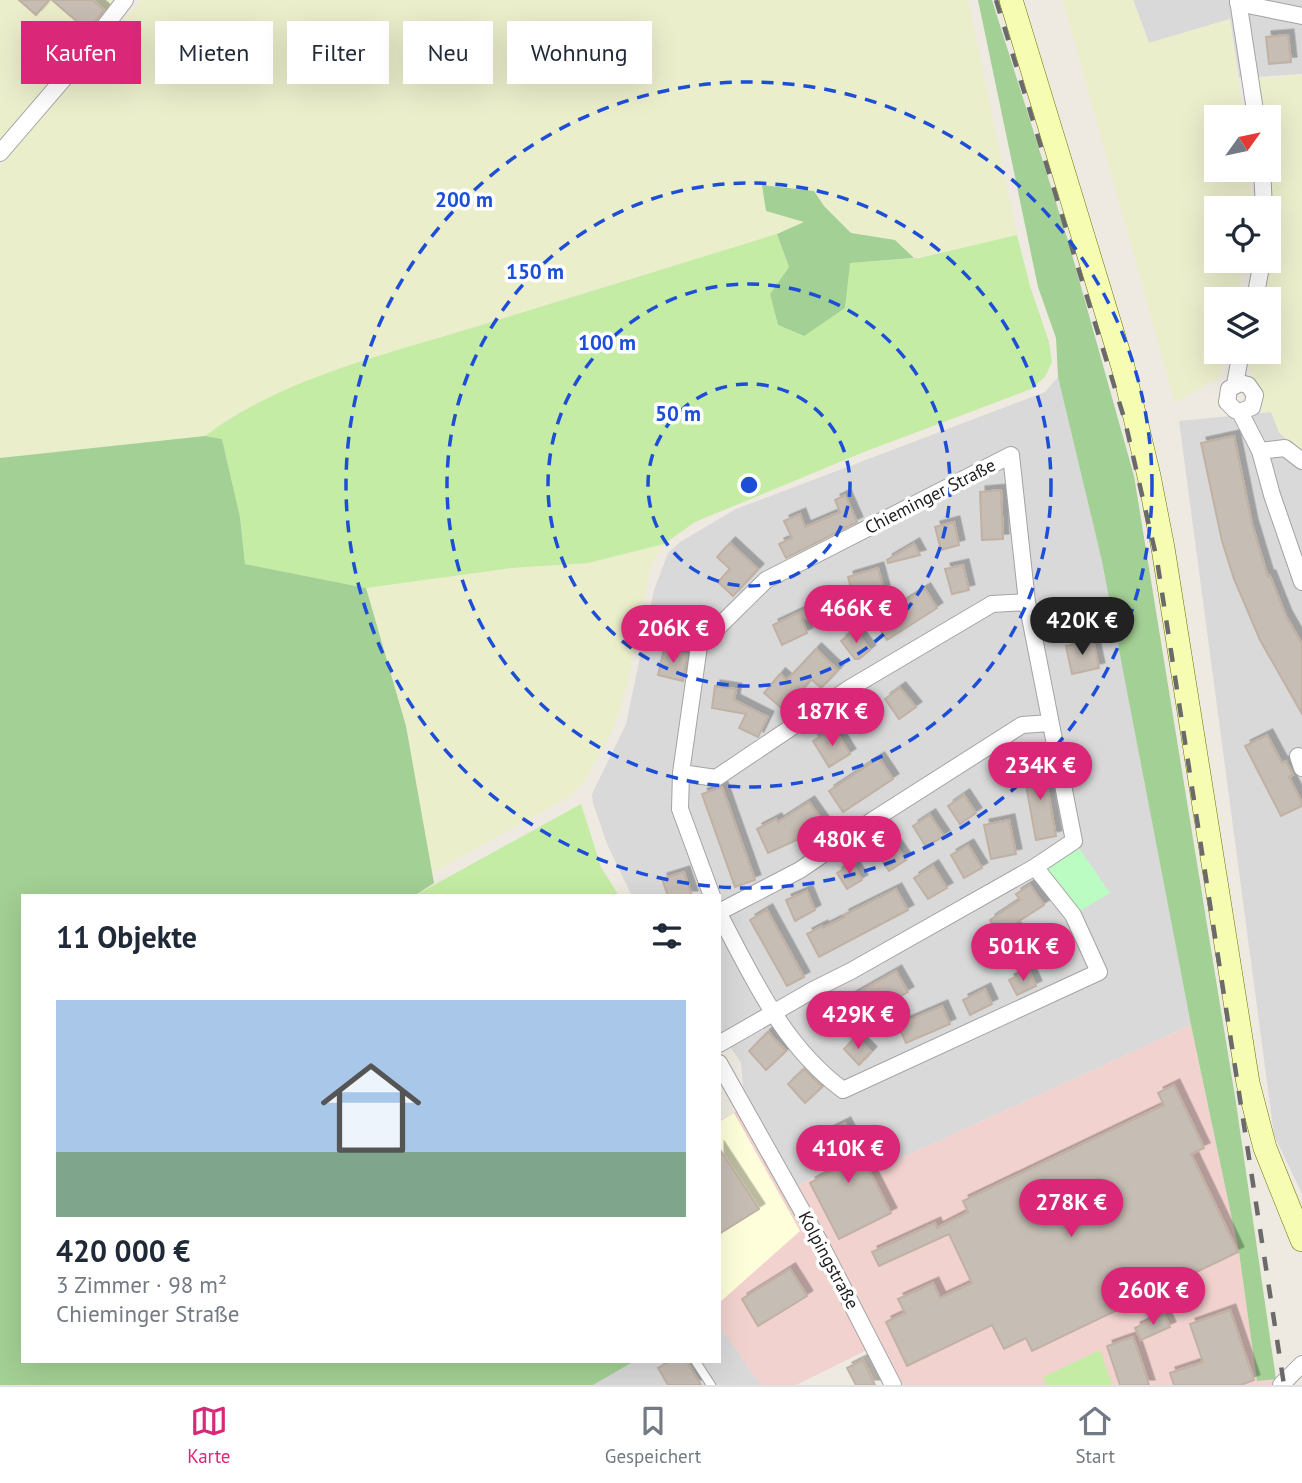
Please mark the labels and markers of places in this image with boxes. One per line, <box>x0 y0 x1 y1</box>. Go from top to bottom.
centre of rings <box>737 473 761 497</box>
pin: 466K € <box>799 586 913 645</box>
pin: 420K € <box>1025 598 1139 657</box>
pin: 206K € <box>616 606 730 665</box>
pin: 187K € <box>775 688 889 748</box>
pin: 234K € <box>983 742 1097 802</box>
pin: 480K € <box>792 816 906 876</box>
pin: 501K € <box>966 923 1080 983</box>
pin: 429K € <box>801 992 915 1051</box>
pin: 410K € <box>791 1126 905 1185</box>
pin: 278K € <box>1014 1180 1128 1239</box>
pin: 260K € <box>1096 1268 1210 1327</box>

